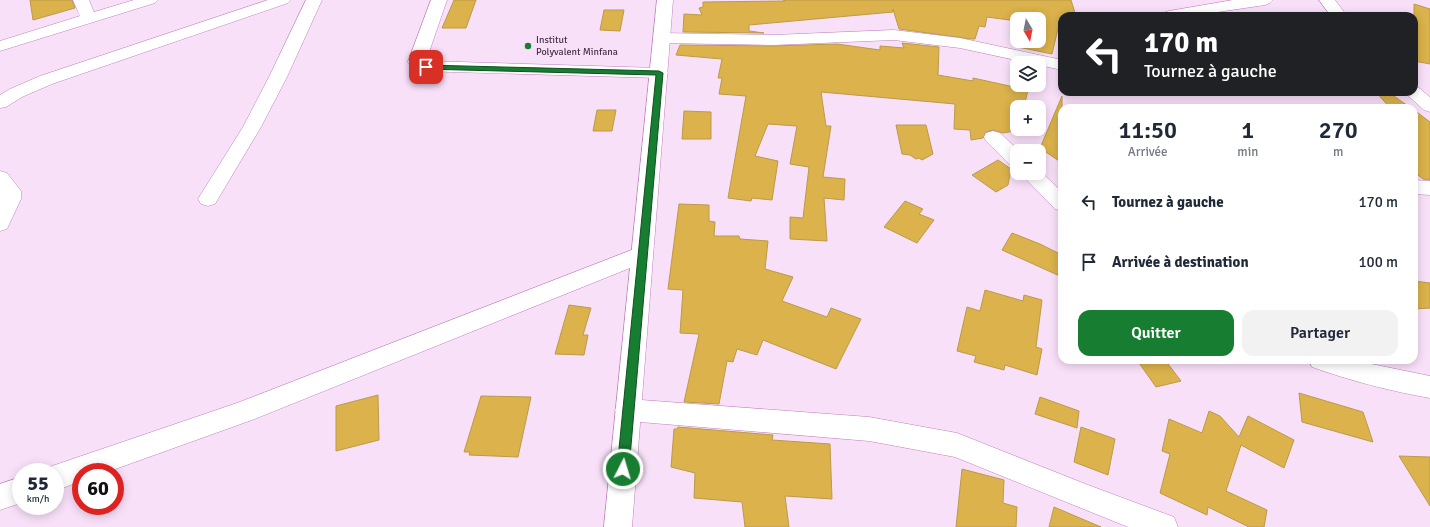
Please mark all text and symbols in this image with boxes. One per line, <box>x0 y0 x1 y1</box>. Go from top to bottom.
north arrow <box>1010 12 1046 48</box>
map controls <box>1010 12 1046 180</box>
text: 170 m <box>1144 26 1218 60</box>
icon: left <box>1078 28 1130 80</box>
place label: Institut Polyvalent Minfana <box>536 34 618 58</box>
marker: Institut Polyvalent Minfana <box>523 41 533 51</box>
pin <box>409 50 443 84</box>
icon: arrive <box>415 56 437 78</box>
button: layers <box>1010 56 1046 92</box>
text: Tournez à gauche <box>1144 60 1277 82</box>
button: + <box>1010 100 1046 136</box>
text: 11:50 <box>1118 115 1177 145</box>
text: 1 <box>1241 115 1254 145</box>
text: 270 <box>1319 115 1358 145</box>
button: − <box>1010 144 1046 180</box>
text: Arrivée <box>1128 144 1168 160</box>
text: min <box>1237 144 1258 160</box>
text: m <box>1333 144 1343 160</box>
icon: left <box>1078 191 1100 213</box>
text: Tournez à gauche <box>1112 193 1224 211</box>
text: 170 m <box>1358 193 1398 211</box>
icon: arrive <box>1078 251 1100 273</box>
text: Arrivée à destination <box>1112 253 1249 271</box>
text: 100 m <box>1358 253 1398 271</box>
button: Quitter <box>1078 310 1234 356</box>
button: Partager <box>1242 310 1398 356</box>
position arrow <box>602 448 644 490</box>
speed limit sign: 60 <box>72 463 124 515</box>
text: 55 <box>27 471 49 496</box>
text: km/h <box>27 493 49 505</box>

